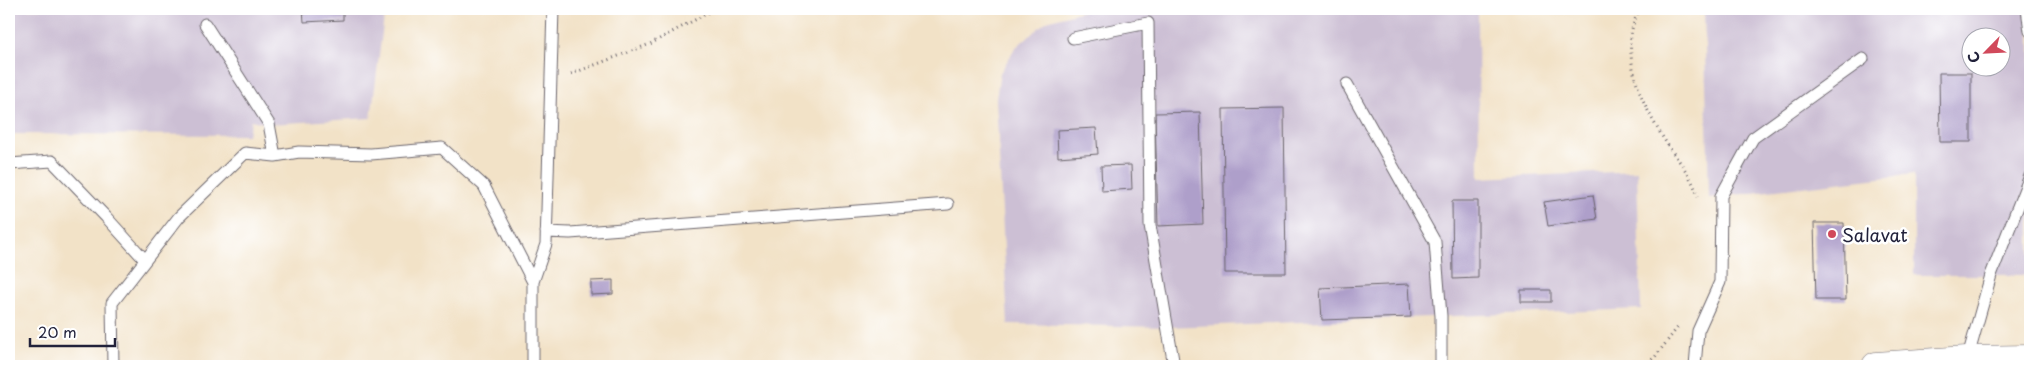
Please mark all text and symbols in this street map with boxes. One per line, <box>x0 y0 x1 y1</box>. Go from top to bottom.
north arrow <box>1962 28 2012 78</box>
text: С <box>1962 48 1985 67</box>
place label: Salavat <box>1842 221 1908 248</box>
marker: Salavat <box>1826 228 1838 240</box>
scale bar <box>30 315 115 347</box>
text: 20 m <box>38 320 77 343</box>

